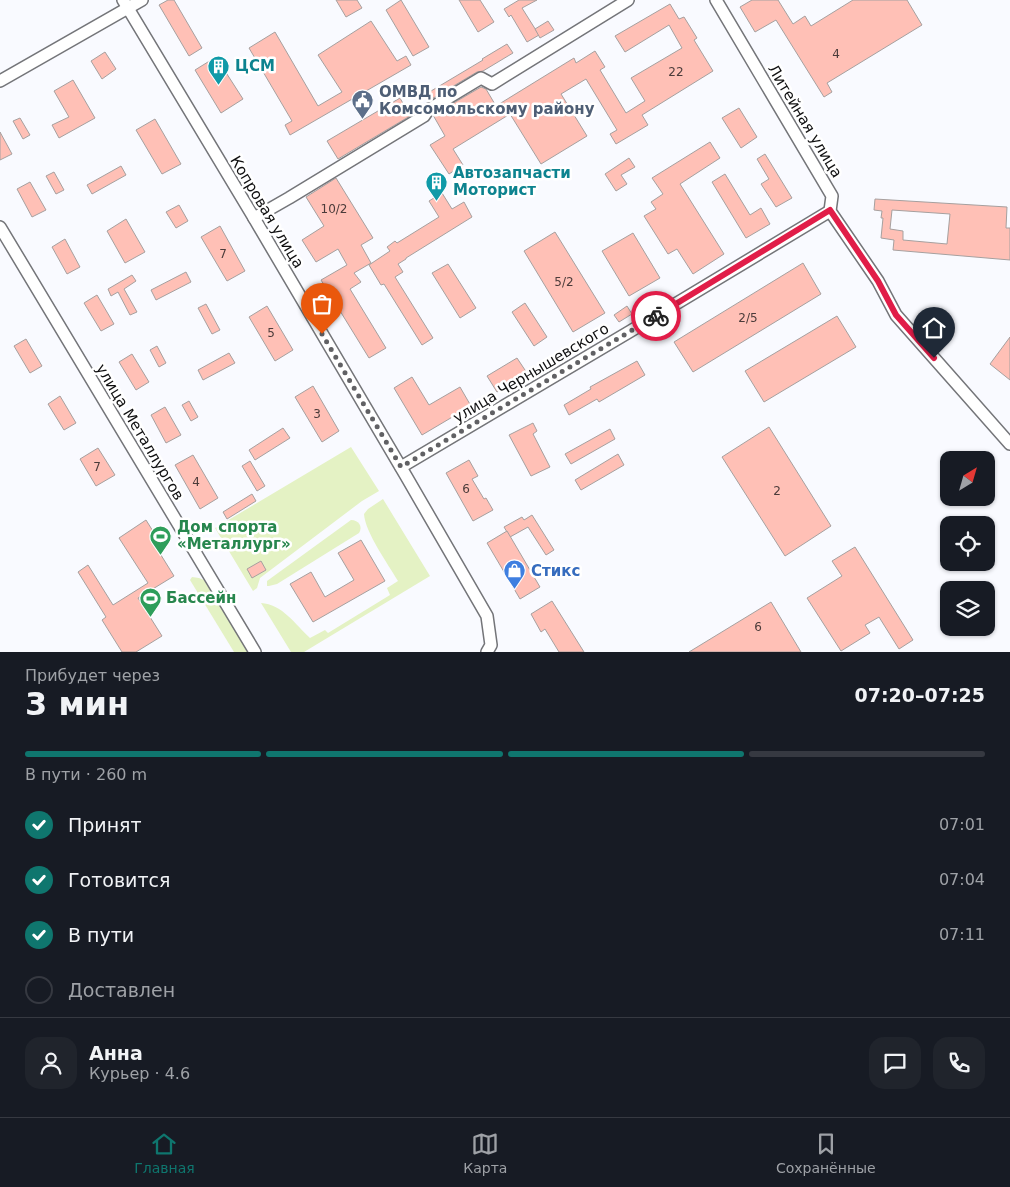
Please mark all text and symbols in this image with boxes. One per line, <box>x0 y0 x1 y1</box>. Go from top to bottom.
house number: 4 <box>832 47 840 61</box>
building icon: ЦСМ <box>207 54 231 85</box>
place label: ЦСМ <box>235 57 275 75</box>
street label: Литейная улица <box>764 61 846 181</box>
house number: 22 <box>668 65 684 79</box>
place label: ОМВД по Комсомольскому району <box>379 83 595 118</box>
public building icon: ОМВД по Комсомольскому району <box>351 89 375 120</box>
street label: Копровая улица <box>226 153 308 271</box>
place label: Автозапчасти Моторист <box>453 164 571 199</box>
building icon: Автозапчасти Моторист <box>425 170 449 201</box>
house number: 10/2 <box>321 202 347 216</box>
house number: 7 <box>219 247 227 261</box>
house number: 5/2 <box>554 275 574 289</box>
pin <box>301 283 343 334</box>
icon: bag <box>308 290 336 318</box>
courier <box>631 291 681 341</box>
icon: bike <box>642 302 670 330</box>
pin <box>913 307 955 358</box>
house number: 2/5 <box>738 311 758 325</box>
icon: home <box>920 314 948 342</box>
street label: улица Чернышевского <box>450 319 612 427</box>
house number: 5 <box>267 326 275 340</box>
street label: улица Металлургов <box>92 361 188 503</box>
house number: 3 <box>313 407 321 421</box>
north arrow <box>940 451 995 506</box>
map controls <box>940 451 995 636</box>
house number: 7 <box>93 460 101 474</box>
house number: 4 <box>192 475 200 489</box>
house number: 6 <box>462 482 470 496</box>
house number: 2 <box>773 484 781 498</box>
button: locate <box>940 516 995 571</box>
place label: Дом спорта «Металлург» <box>177 518 291 553</box>
sports icon: Дом спорта «Металлург» <box>149 524 173 555</box>
shop icon: Стикс <box>503 559 527 590</box>
place label: Стикс <box>531 562 580 580</box>
button: layers <box>940 581 995 636</box>
sports icon: Бассейн <box>138 586 162 617</box>
place label: Бассейн <box>166 589 236 607</box>
house number: 6 <box>754 620 762 634</box>
text: Прибудет через <box>25 666 160 685</box>
text: 07:20–07:25 <box>855 684 985 706</box>
text: 3 мин <box>25 685 129 723</box>
text: В пути · 260 m <box>25 765 147 784</box>
icon: check <box>25 811 53 839</box>
text: Принят <box>68 814 142 836</box>
text: 07:01 <box>939 815 985 834</box>
icon: check <box>25 866 53 894</box>
text: Готовится <box>68 869 170 891</box>
text: 07:04 <box>939 870 985 889</box>
icon: check <box>25 921 53 949</box>
text: В пути <box>68 924 134 946</box>
text: 07:11 <box>939 925 985 944</box>
text: Доставлен <box>68 979 175 1001</box>
button: person <box>25 1037 77 1089</box>
button: chat <box>869 1037 921 1089</box>
button: phone <box>933 1037 985 1089</box>
text: Анна <box>89 1042 143 1064</box>
text: Курьер · 4.6 <box>89 1064 190 1083</box>
tab: Главная <box>134 1130 195 1176</box>
tab: Карта <box>463 1130 507 1176</box>
tab: Сохранённые <box>776 1130 876 1176</box>

